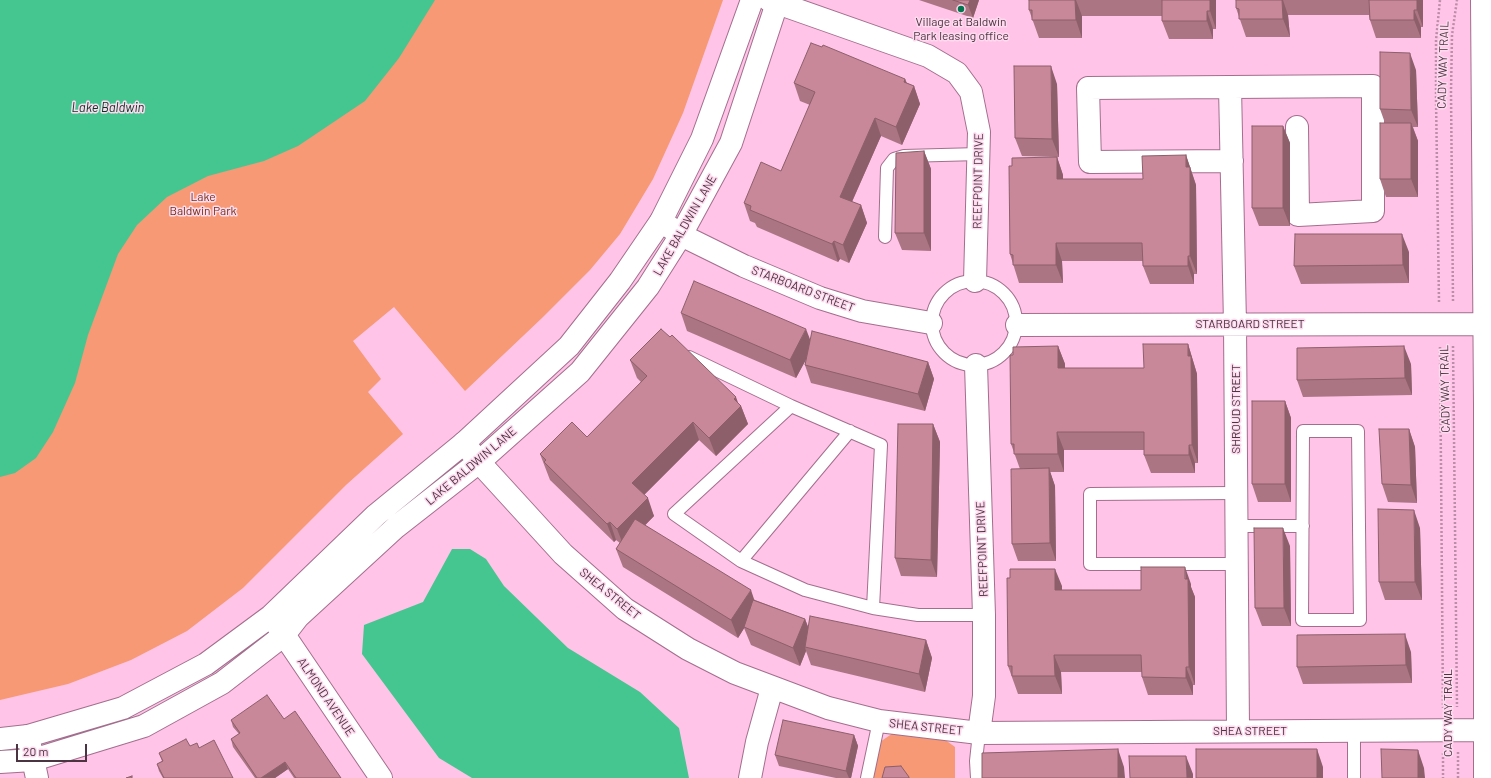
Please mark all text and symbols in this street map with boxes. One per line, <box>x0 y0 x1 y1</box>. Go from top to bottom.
marker: Village at Baldwin Park leasing office <box>956 4 966 14</box>
place label: Village at Baldwin Park leasing office <box>913 15 1009 43</box>
street label: CADY WAY TRAIL <box>1434 21 1452 109</box>
water label: Lake Baldwin <box>72 100 144 116</box>
street label: REEFPOINT DRIVE <box>970 133 986 229</box>
street label: LAKE BALDWIN LANE <box>650 172 720 278</box>
park label: Lake Baldwin Park <box>169 190 237 218</box>
street label: STARBOARD STREET <box>749 263 857 315</box>
street label: STARBOARD STREET <box>1195 317 1305 331</box>
street label: CADY WAY TRAIL <box>1437 345 1453 433</box>
street label: SHROUD STREET <box>1229 364 1243 454</box>
street label: LAKE BALDWIN LANE <box>423 424 519 508</box>
street label: REEFPOINT DRIVE <box>973 501 991 597</box>
street label: SHEA STREET <box>577 565 643 623</box>
street label: ALMOND AVENUE <box>294 655 358 739</box>
street label: CADY WAY TRAIL <box>1441 669 1455 757</box>
street label: SHEA STREET <box>888 716 964 738</box>
street label: SHEA STREET <box>1213 724 1287 738</box>
scale bar <box>18 736 89 762</box>
text: 20 m <box>23 744 49 758</box>

